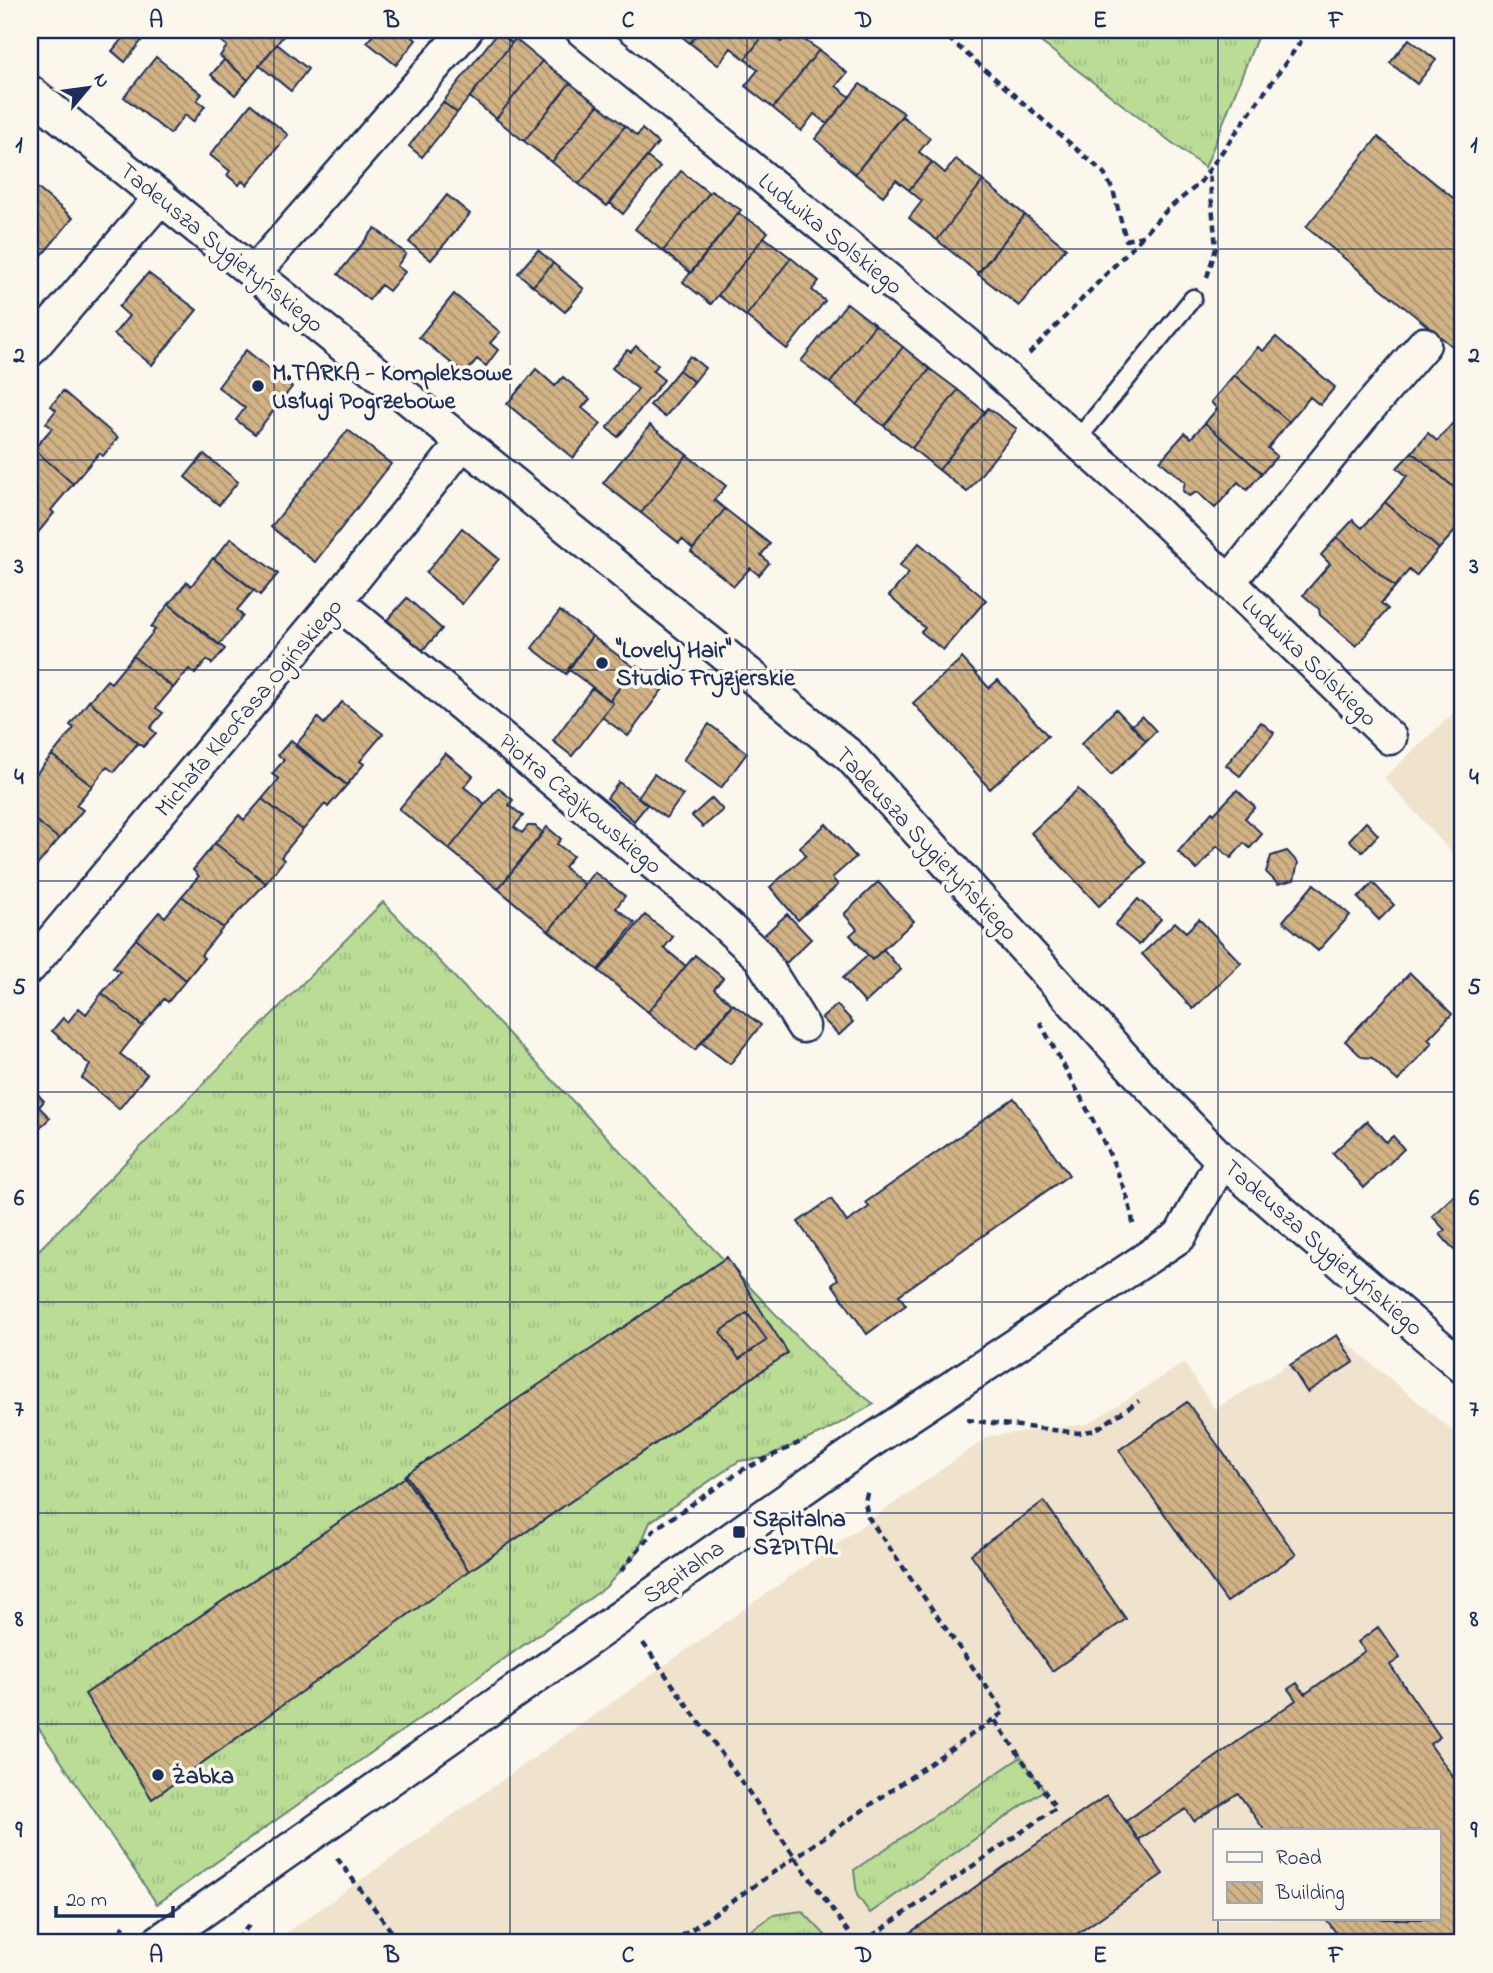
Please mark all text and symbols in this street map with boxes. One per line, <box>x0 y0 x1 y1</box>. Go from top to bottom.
text: A <box>149 5 163 38</box>
text: B <box>383 5 400 38</box>
text: C <box>622 5 635 38</box>
text: D <box>855 5 872 38</box>
text: E <box>1093 5 1107 38</box>
text: F <box>1328 5 1344 38</box>
north arrow <box>52 52 122 122</box>
text: N <box>86 69 116 93</box>
text: 1 <box>15 130 23 163</box>
text: 1 <box>1470 130 1478 163</box>
street label: Tadeusza Sygietyńskiego <box>110 155 330 343</box>
street label: Ludwika Solskiego <box>749 165 910 305</box>
text: 2 <box>12 340 25 373</box>
text: 2 <box>1467 340 1480 373</box>
place label: M.TARKA - Kompleksowe Usługi Pogrzebowe <box>272 357 514 421</box>
marker: M.TARKA - Kompleksowe Usługi Pogrzebowe <box>250 378 266 394</box>
text: 3 <box>13 551 24 584</box>
text: 3 <box>1468 551 1479 584</box>
street label: Ludwika Solskiego <box>1232 587 1384 736</box>
street label: Michała Kleofasa Ogińskiego <box>148 592 352 826</box>
place label: "Lovely Hair" Studio Fryzjerskie <box>615 634 796 698</box>
marker: "Lovely Hair" Studio Fryzjerskie <box>594 655 610 671</box>
street label: Piotra Czajkowskiego <box>490 726 669 884</box>
street label: Tadeusza Sygietyńskiego <box>825 740 1025 950</box>
text: 4 <box>14 762 24 795</box>
text: 4 <box>1469 762 1479 795</box>
text: 5 <box>12 972 26 1005</box>
text: 5 <box>1467 972 1481 1005</box>
street label: Tadeusza Sygietyńskiego <box>1214 1152 1430 1346</box>
text: 6 <box>14 1183 25 1216</box>
text: 6 <box>1469 1183 1480 1216</box>
text: 7 <box>14 1394 24 1427</box>
text: 7 <box>1469 1394 1479 1427</box>
place label: Szpitalna SZPITAL <box>753 1503 846 1566</box>
marker: Szpitalna SZPITAL <box>731 1524 747 1540</box>
street label: Szpitalna <box>636 1532 732 1614</box>
text: 8 <box>14 1604 24 1637</box>
text: 8 <box>1469 1604 1479 1637</box>
place label: Żabka <box>172 1760 234 1795</box>
marker: Żabka <box>150 1767 166 1783</box>
text: 9 <box>15 1815 24 1848</box>
text: 9 <box>1470 1815 1479 1848</box>
legend <box>1213 1829 1440 1920</box>
text: Road <box>1276 1844 1322 1874</box>
scale bar <box>56 1875 173 1919</box>
text: Building <box>1275 1879 1345 1911</box>
text: 20 m <box>66 1886 107 1916</box>
text: A <box>149 1940 163 1973</box>
text: B <box>383 1940 400 1973</box>
text: C <box>622 1940 635 1973</box>
text: D <box>855 1940 872 1973</box>
text: E <box>1093 1940 1107 1973</box>
text: F <box>1328 1940 1344 1973</box>

